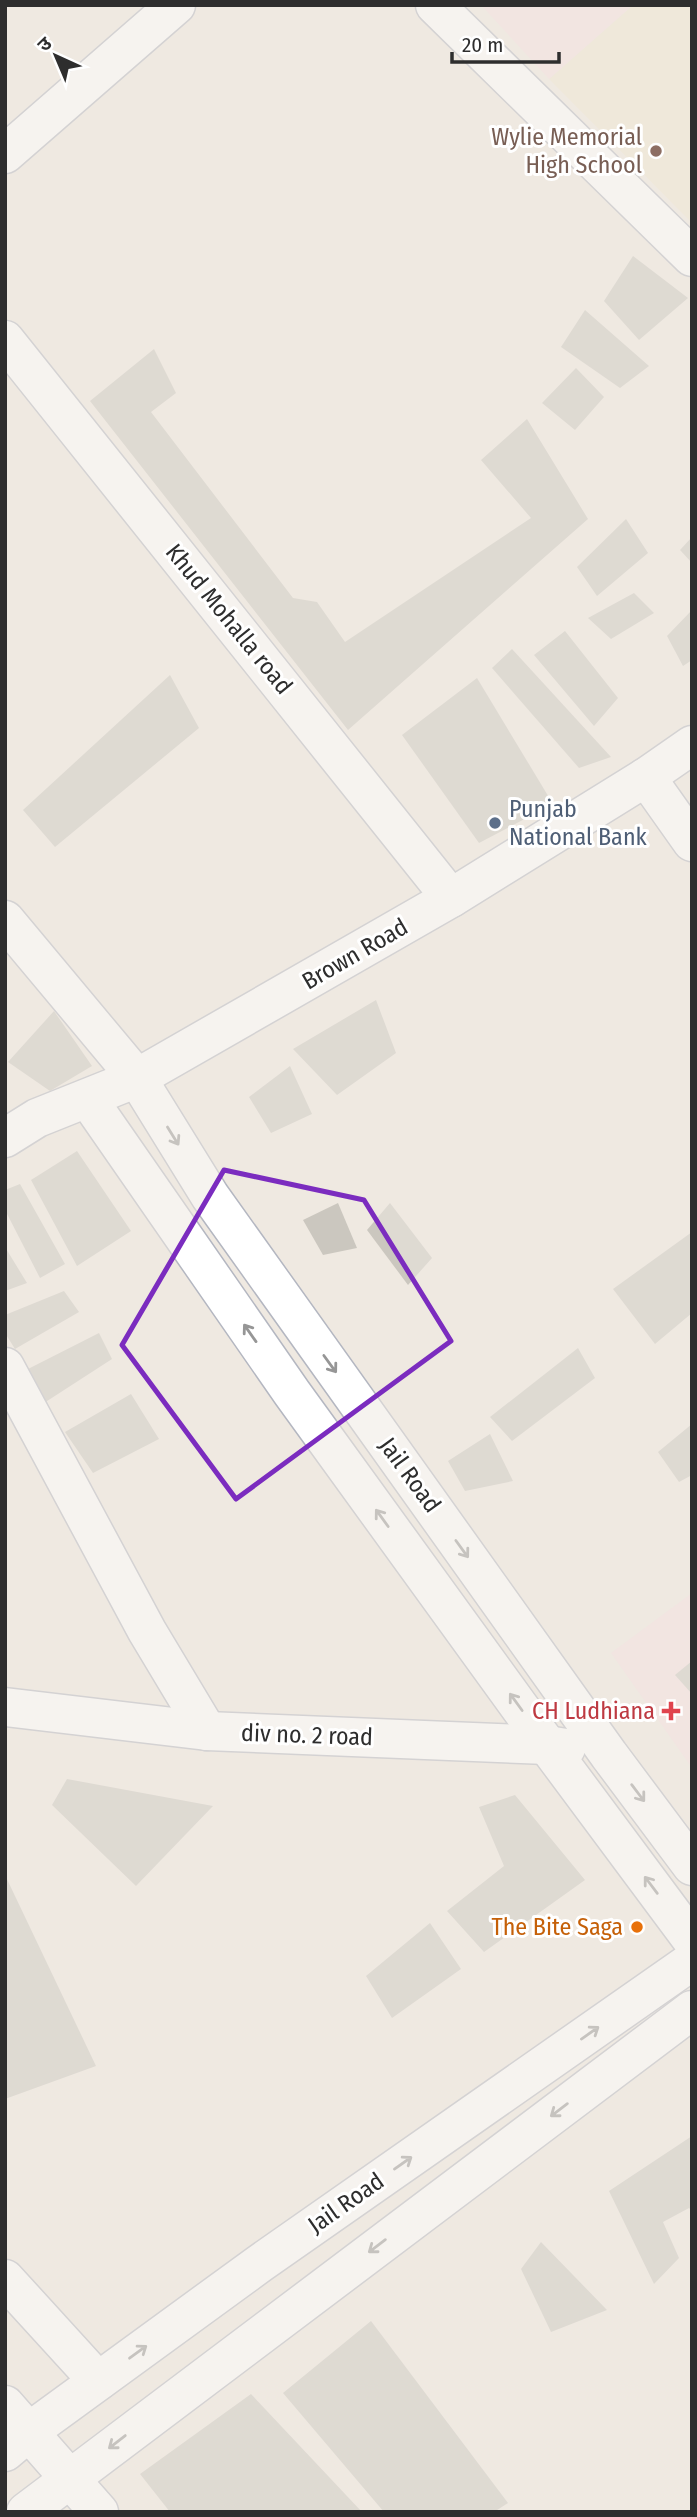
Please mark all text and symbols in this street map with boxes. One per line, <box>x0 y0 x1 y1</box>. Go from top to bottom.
north arrow <box>21 21 91 91</box>
scale bar <box>452 21 559 65</box>
text: उ <box>33 31 57 56</box>
text: 20 m <box>462 32 503 58</box>
place label: Wylie Memorial High School <box>491 123 642 179</box>
marker: Wylie Memorial High School <box>648 143 664 159</box>
street label: Khud Mohalla road <box>160 538 298 700</box>
place label: Punjab National Bank <box>509 795 648 851</box>
marker: Punjab National Bank <box>487 815 503 831</box>
street label: Brown Road <box>297 913 413 995</box>
one-way arrow <box>167 1126 181 1146</box>
one-way arrow <box>243 1324 257 1343</box>
one-way arrow <box>323 1354 337 1373</box>
street label: Jail Road <box>373 1432 447 1518</box>
one-way arrow <box>375 1509 390 1528</box>
one-way arrow <box>455 1539 470 1558</box>
one-way arrow <box>509 1693 523 1712</box>
place label: CH Ludhiana <box>532 1697 655 1725</box>
marker: CH Ludhiana <box>661 1701 681 1721</box>
street label: div no. 2 road <box>241 1719 373 1751</box>
one-way arrow <box>630 1784 645 1803</box>
one-way arrow <box>644 1876 658 1895</box>
place label: The Bite Saga <box>492 1913 623 1941</box>
marker: The Bite Saga <box>629 1919 645 1935</box>
one-way arrow <box>580 2026 599 2040</box>
one-way arrow <box>550 2102 568 2117</box>
one-way arrow <box>393 2156 413 2170</box>
street label: Jail Road <box>303 2167 389 2239</box>
one-way arrow <box>367 2238 386 2253</box>
one-way arrow <box>128 2345 147 2359</box>
one-way arrow <box>108 2434 126 2449</box>

